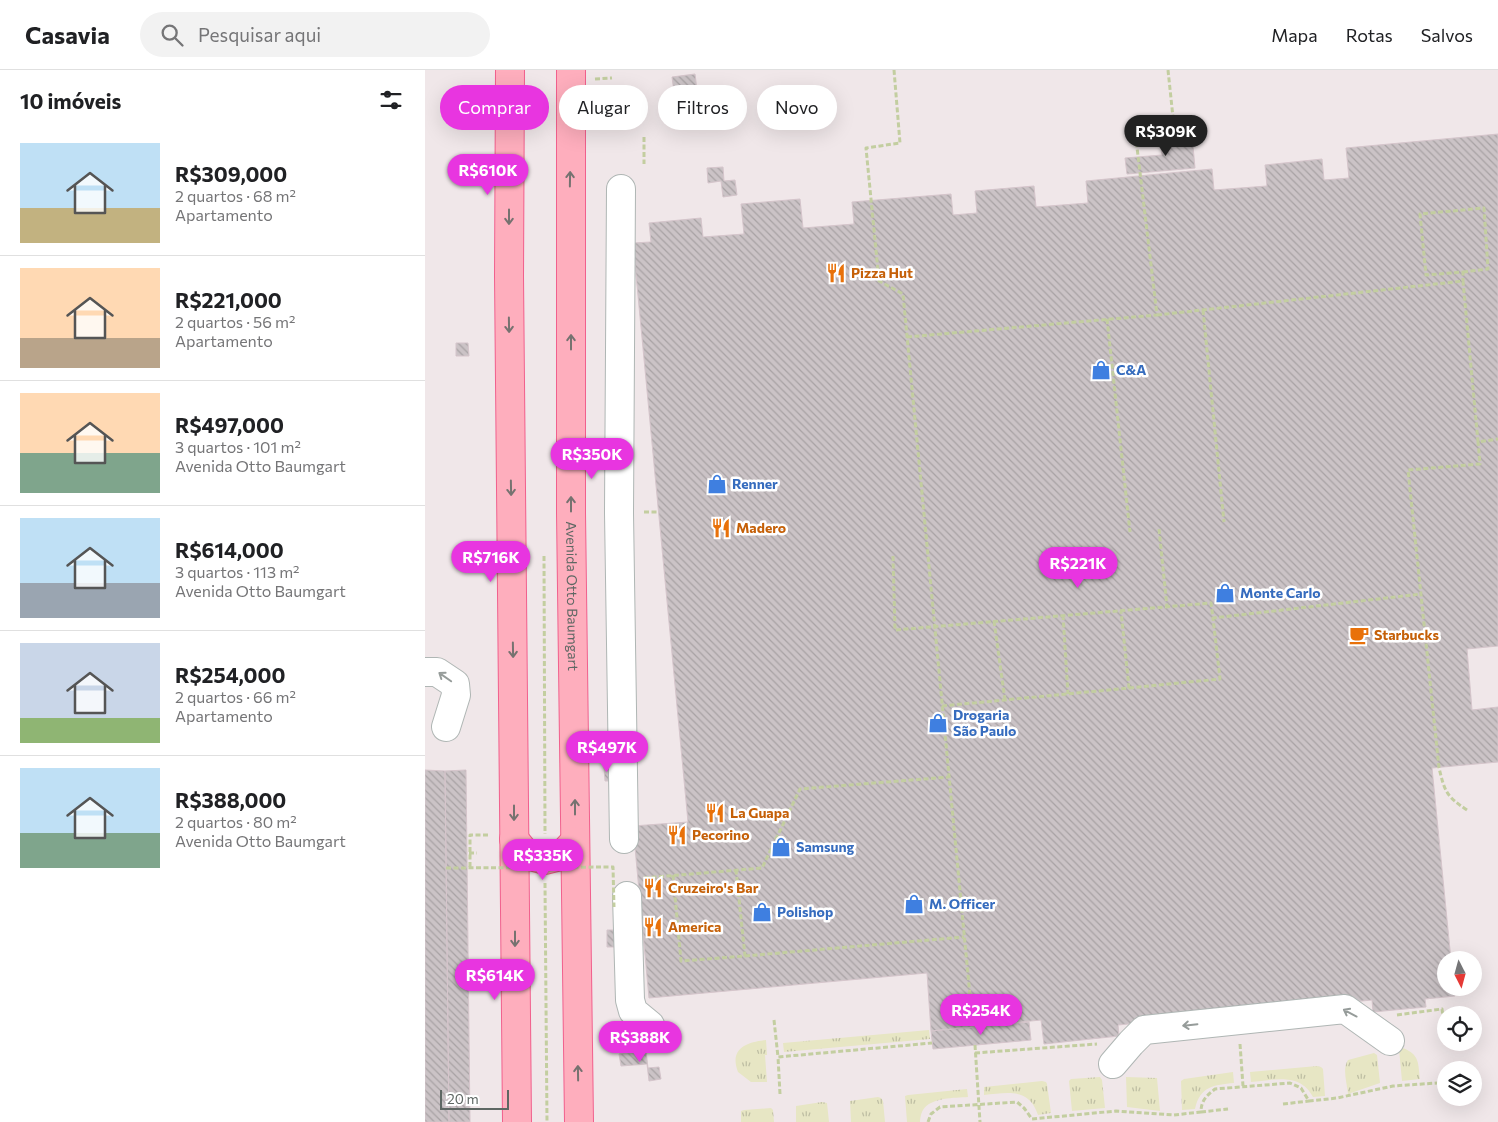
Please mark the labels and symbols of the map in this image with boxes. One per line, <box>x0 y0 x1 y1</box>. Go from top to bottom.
pin: R$309K <box>1125 114 1207 157</box>
pin: R$610K <box>447 154 529 196</box>
one-way arrow <box>565 171 575 188</box>
one-way arrow <box>504 208 514 224</box>
restaurant icon: Pizza Hut <box>825 262 847 284</box>
place label: Pizza Hut <box>851 264 913 281</box>
one-way arrow <box>504 316 514 333</box>
one-way arrow <box>566 334 576 350</box>
shop icon: C&A <box>1090 359 1112 381</box>
place label: C&A <box>1116 361 1146 378</box>
pin: R$350K <box>551 438 633 480</box>
shop icon: Renner <box>706 473 728 495</box>
place label: Renner <box>732 475 778 492</box>
one-way arrow <box>506 479 516 495</box>
one-way arrow <box>566 496 576 512</box>
restaurant icon: Madero <box>710 517 732 539</box>
place label: Madero <box>736 519 786 536</box>
street label: Avenida Otto Baumgart <box>563 521 582 671</box>
pin: R$716K <box>450 540 532 583</box>
pin: R$221K <box>1037 546 1119 589</box>
shop icon: Monte Carlo <box>1214 582 1236 604</box>
place label: Monte Carlo <box>1240 584 1321 601</box>
cafe icon: Starbucks <box>1348 624 1370 646</box>
place label: Starbucks <box>1374 626 1439 643</box>
one-way arrow <box>508 642 518 658</box>
one-way arrow <box>438 672 452 682</box>
place label: Drogaria São Paulo <box>953 706 1016 739</box>
shop icon: Drogaria São Paulo <box>927 712 949 734</box>
pin: R$497K <box>566 730 648 773</box>
one-way arrow <box>570 799 579 815</box>
restaurant icon: La Guapa <box>704 802 726 824</box>
one-way arrow <box>509 804 519 820</box>
place label: La Guapa <box>730 804 789 821</box>
restaurant icon: Pecorino <box>666 824 688 846</box>
place label: Pecorino <box>692 826 750 843</box>
shop icon: Samsung <box>770 836 792 858</box>
pin: R$335K <box>502 838 584 881</box>
place label: Samsung <box>796 838 855 855</box>
restaurant icon: Cruzeiro's Bar <box>642 877 664 899</box>
place label: Cruzeiro's Bar <box>668 879 759 896</box>
shop icon: M. Officer <box>903 893 925 915</box>
place label: M. Officer <box>929 895 995 912</box>
shop icon: Polishop <box>751 901 773 923</box>
place label: Polishop <box>777 903 833 920</box>
restaurant icon: America <box>642 916 664 938</box>
place label: America <box>668 918 721 935</box>
one-way arrow <box>510 930 520 947</box>
north arrow <box>1437 951 1483 996</box>
pin: R$614K <box>454 958 536 1001</box>
pin: R$254K <box>940 994 1022 1036</box>
one-way arrow <box>1343 1008 1358 1018</box>
pin: R$388K <box>599 1020 681 1063</box>
one-way arrow <box>1182 1020 1198 1030</box>
one-way arrow <box>573 1066 583 1082</box>
scale bar <box>440 1087 509 1110</box>

